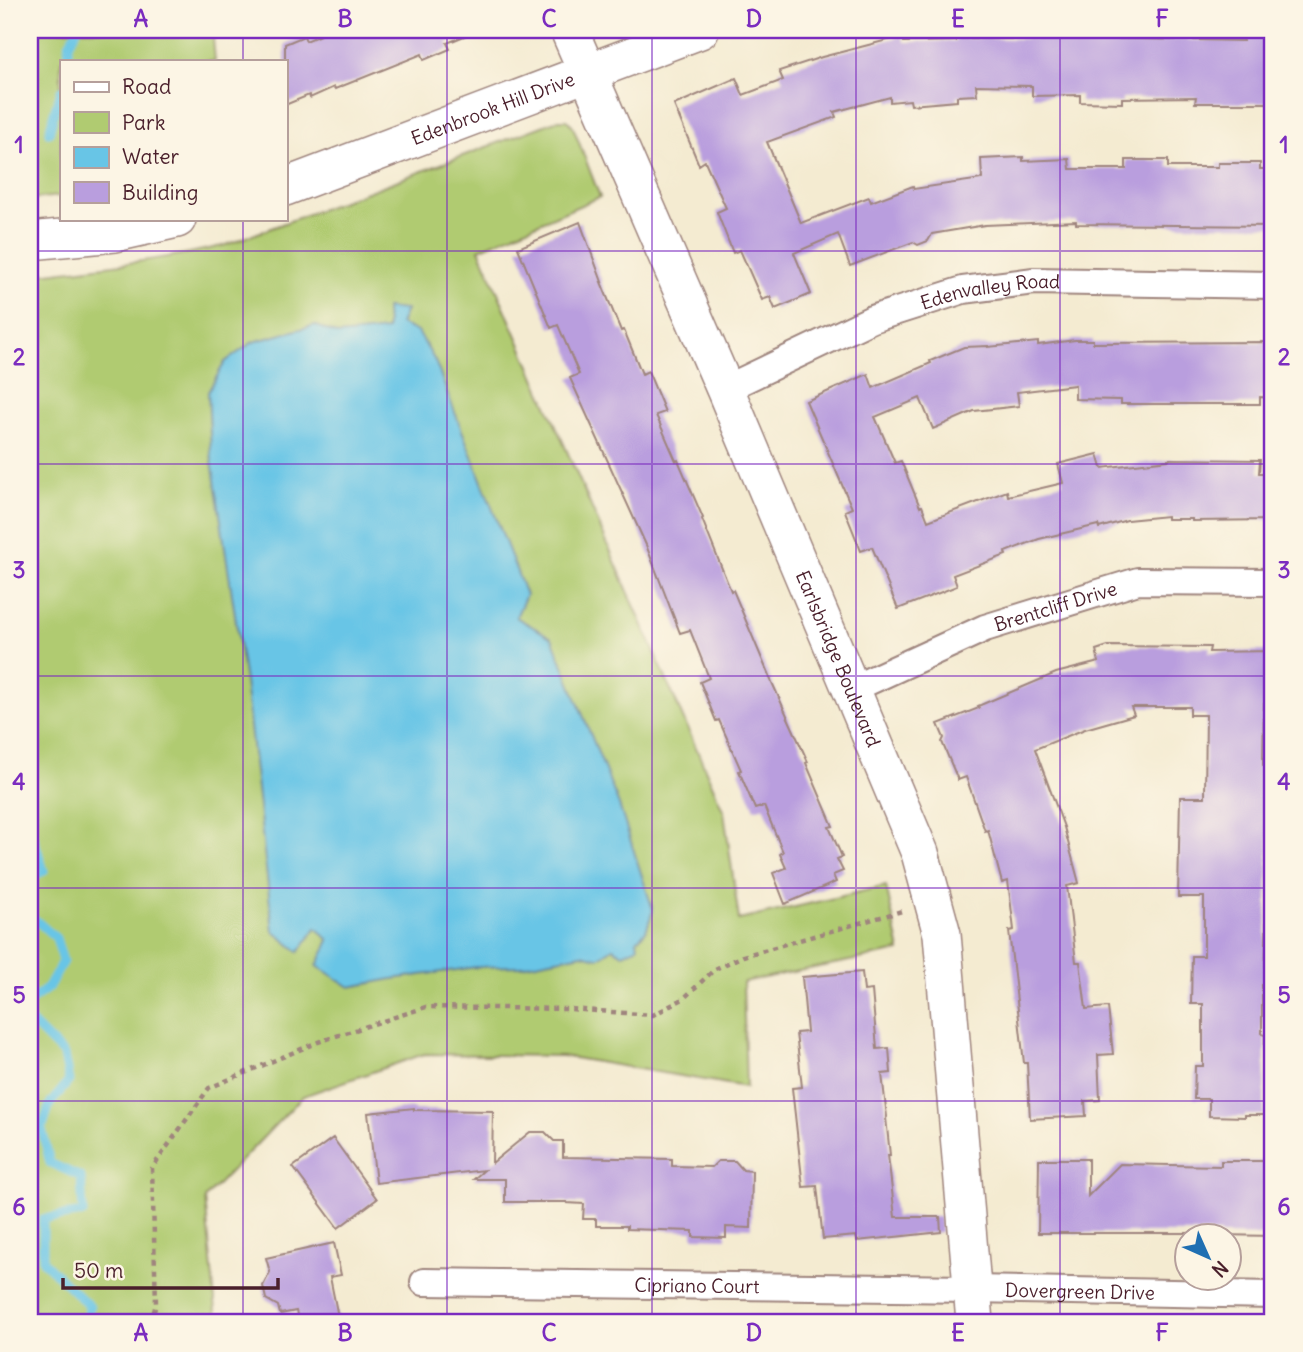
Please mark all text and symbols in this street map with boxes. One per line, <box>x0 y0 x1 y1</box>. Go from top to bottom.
text: A <box>134 4 149 33</box>
text: B <box>337 4 353 33</box>
text: C <box>541 4 557 33</box>
text: D <box>746 4 762 33</box>
text: E <box>951 4 965 33</box>
text: F <box>1155 4 1169 33</box>
legend <box>60 60 287 220</box>
street label: Edenbrook Hill Drive <box>408 67 578 150</box>
text: Road <box>122 73 171 100</box>
text: Park <box>122 109 165 136</box>
text: 1 <box>14 130 24 159</box>
text: 1 <box>1279 130 1289 159</box>
text: Water <box>122 143 180 170</box>
text: Building <box>122 179 198 206</box>
street label: Edenvalley Road <box>917 269 1060 315</box>
text: 2 <box>13 342 26 371</box>
text: 2 <box>1278 342 1291 371</box>
text: 3 <box>12 555 26 584</box>
text: 3 <box>1277 555 1291 584</box>
street label: Earlsbridge Boulevard <box>791 567 886 751</box>
street label: Brentcliff Drive <box>991 576 1120 637</box>
text: 4 <box>12 767 26 796</box>
text: 4 <box>1277 767 1291 796</box>
text: 5 <box>12 980 26 1009</box>
text: 5 <box>1277 980 1291 1009</box>
text: 6 <box>12 1192 26 1221</box>
text: 6 <box>1277 1192 1291 1221</box>
north arrow <box>1174 1222 1244 1292</box>
scale bar <box>63 1247 278 1291</box>
text: N <box>1207 1256 1233 1282</box>
text: 50 m <box>74 1257 123 1284</box>
street label: Cipriano Court <box>634 1273 760 1298</box>
street label: Dovergreen Drive <box>1005 1278 1155 1305</box>
text: A <box>134 1318 149 1347</box>
text: B <box>337 1318 353 1347</box>
text: C <box>541 1318 557 1347</box>
text: D <box>746 1318 762 1347</box>
text: E <box>951 1318 965 1347</box>
text: F <box>1155 1318 1169 1347</box>

